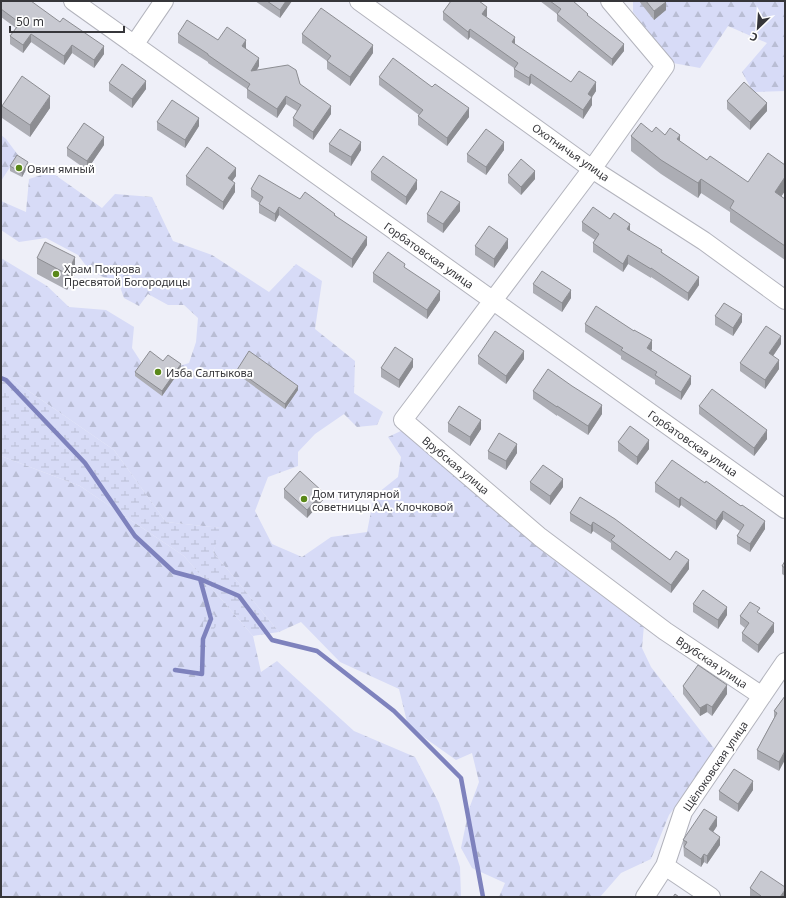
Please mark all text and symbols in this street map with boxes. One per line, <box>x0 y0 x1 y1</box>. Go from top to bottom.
scale bar <box>10 8 124 34</box>
north arrow <box>738 8 778 48</box>
text: 50 m <box>16 13 44 30</box>
text: С <box>747 29 760 46</box>
street label: Охотничья улица <box>529 120 613 184</box>
place label: Овин ямный <box>27 161 95 176</box>
marker: Овин ямный <box>14 163 24 173</box>
street label: Горбатовская улица <box>381 218 477 292</box>
place label: Храм Покрова Пресвятой Богородицы <box>64 261 190 289</box>
marker: Храм Покрова Пресвятой Богородицы <box>51 269 61 279</box>
place label: Изба Салтыкова <box>166 365 253 380</box>
marker: Изба Салтыкова <box>153 367 163 377</box>
street label: Горбатовская улица <box>645 406 741 480</box>
street label: Врубская улица <box>419 433 493 497</box>
place label: Дом титулярной советницы А.А. Клочковой <box>312 486 453 514</box>
marker: Дом титулярной советницы А.А. Клочковой <box>299 494 309 504</box>
street label: Врубская улица <box>673 633 751 691</box>
street label: Щёлоковская улица <box>679 718 751 814</box>

